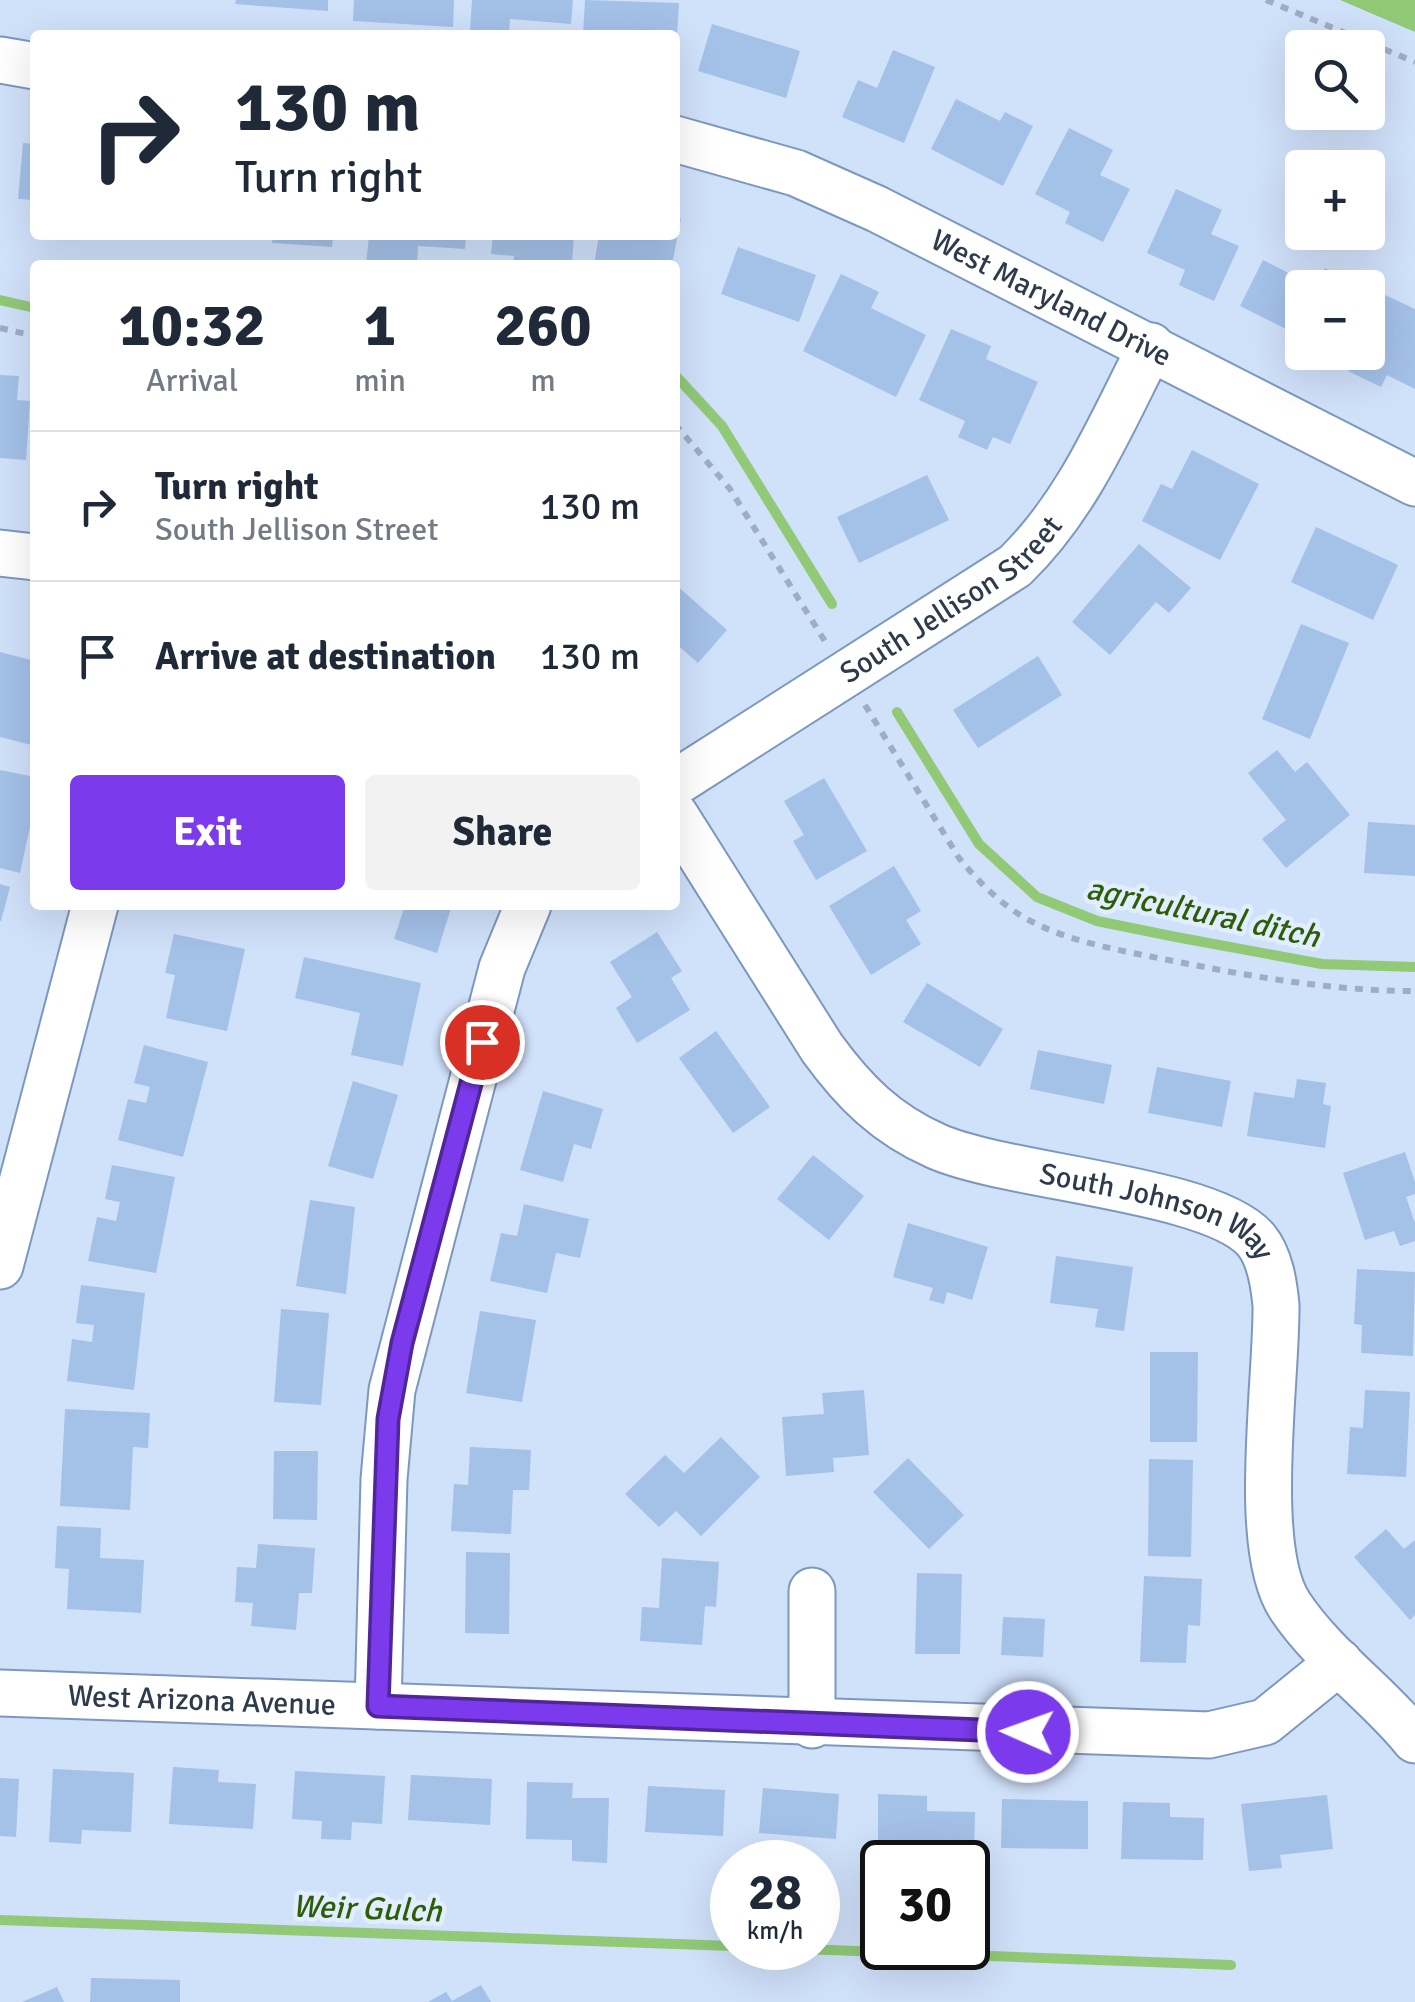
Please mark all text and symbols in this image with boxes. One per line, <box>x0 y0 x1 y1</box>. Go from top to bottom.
map controls <box>1285 30 1385 370</box>
button: search <box>1285 30 1385 130</box>
text: 130 m <box>235 64 420 150</box>
icon: right <box>70 70 200 200</box>
text: Turn right <box>235 150 423 205</box>
button: + <box>1285 150 1385 250</box>
street label: West Maryland Drive <box>925 222 1178 375</box>
button: − <box>1285 270 1385 370</box>
text: 10:32 <box>118 289 266 363</box>
text: 1 <box>364 289 396 363</box>
text: 260 <box>494 289 592 363</box>
text: Arrival <box>146 361 238 400</box>
text: min <box>354 361 406 400</box>
text: m <box>530 361 556 400</box>
text: Turn right <box>155 463 319 510</box>
icon: right <box>70 479 125 534</box>
text: 130 m <box>540 483 640 530</box>
street label: South Jellison Street <box>833 509 1071 692</box>
text: South Jellison Street <box>155 510 438 549</box>
icon: arrive <box>70 629 125 684</box>
text: Arrive at destination <box>155 633 496 680</box>
text: 130 m <box>540 633 640 680</box>
button: Exit <box>70 775 345 890</box>
button: Share <box>365 775 640 890</box>
water label: agricultural ditch <box>1083 869 1324 957</box>
pin <box>440 1000 525 1085</box>
icon: arrive <box>455 1015 510 1070</box>
street label: South Johnson Way <box>1037 1155 1282 1266</box>
street label: West Arizona Avenue <box>67 1677 337 1724</box>
position arrow <box>976 1680 1080 1784</box>
speed limit sign: 30 <box>860 1840 990 1970</box>
text: 28 <box>748 1862 802 1924</box>
water label: Weir Gulch <box>292 1886 444 1931</box>
text: km/h <box>747 1915 803 1946</box>

